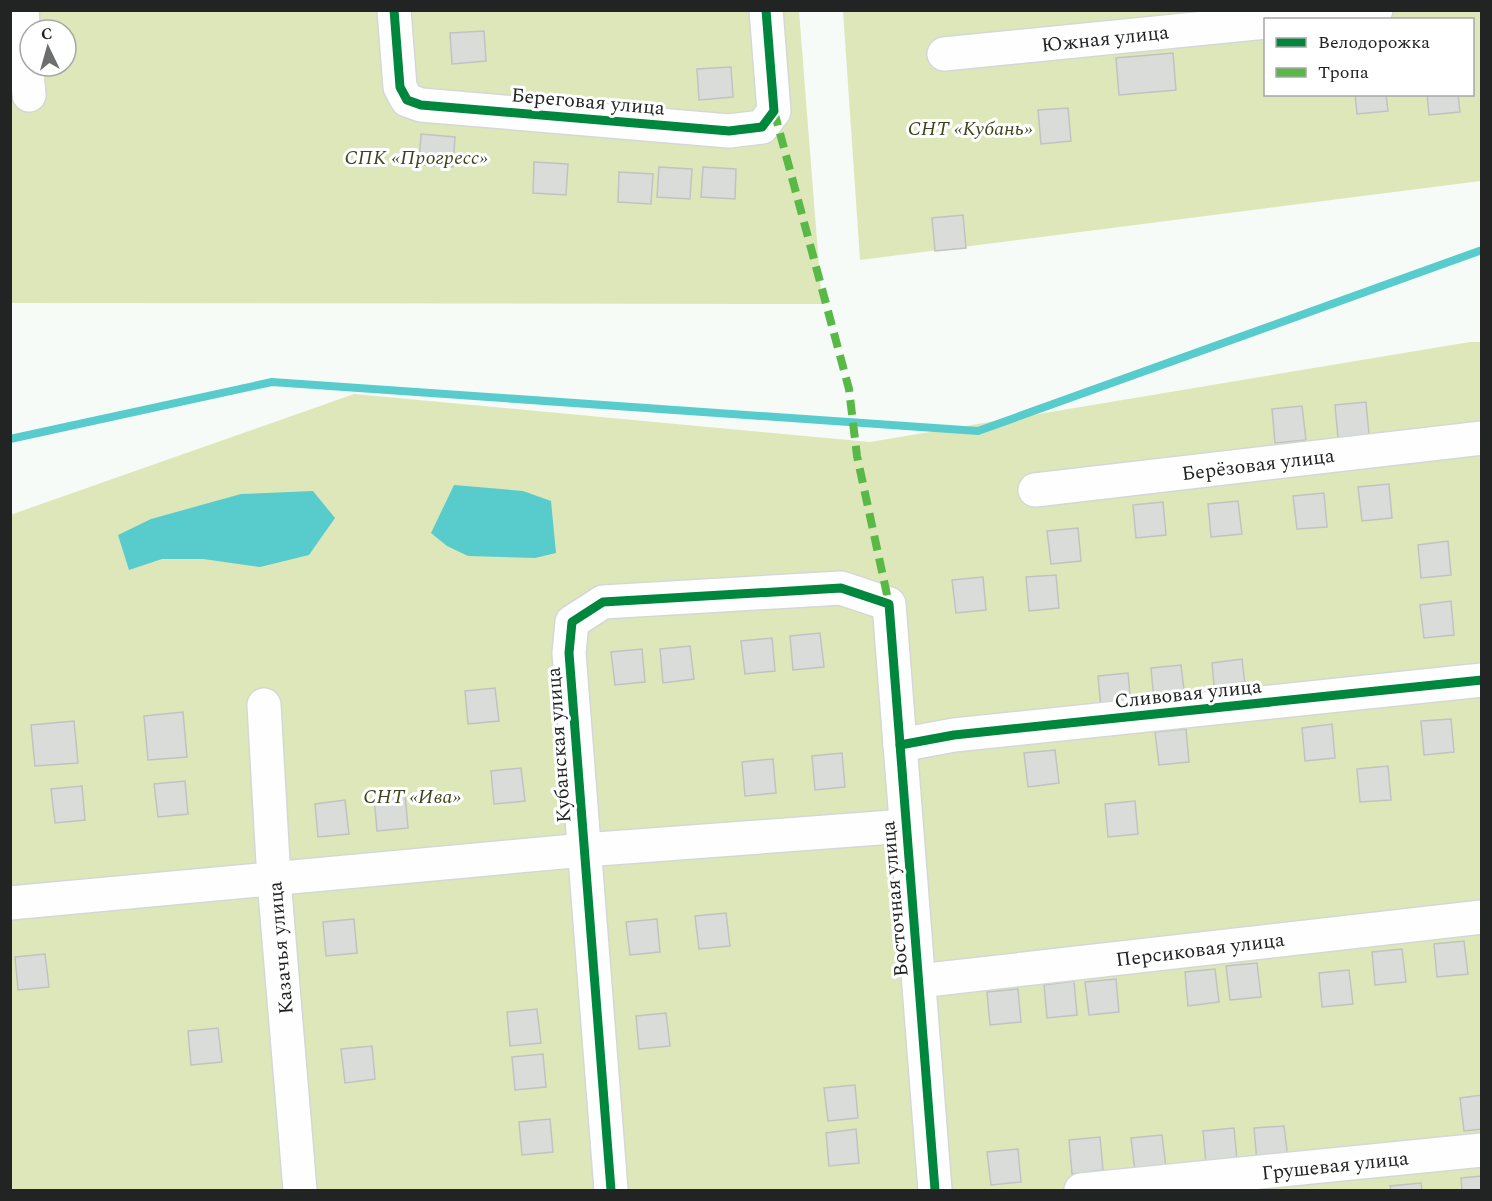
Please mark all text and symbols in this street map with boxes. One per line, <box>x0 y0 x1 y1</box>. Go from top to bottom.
street label: Южная улица <box>1040 17 1171 61</box>
north arrow <box>18 18 78 78</box>
legend <box>1264 18 1474 96</box>
text: С <box>40 22 53 47</box>
text: Велодорожка <box>1318 29 1430 56</box>
text: Тропа <box>1318 59 1369 86</box>
street label: Береговая улица <box>510 80 666 124</box>
park label: СНТ «Кубань» <box>908 114 1033 144</box>
park label: СПК «Прогресс» <box>344 143 488 173</box>
street label: Берёзовая улица <box>1180 441 1337 489</box>
street label: Кубанская улица <box>539 666 579 824</box>
street label: Сливовая улица <box>1113 671 1263 717</box>
park label: СНТ «Ива» <box>363 782 461 812</box>
street label: Восточная улица <box>873 819 917 978</box>
street label: Казачья улица <box>260 880 302 1016</box>
street label: Персиковая улица <box>1114 925 1286 975</box>
street label: Грушевая улица <box>1260 1143 1410 1189</box>

